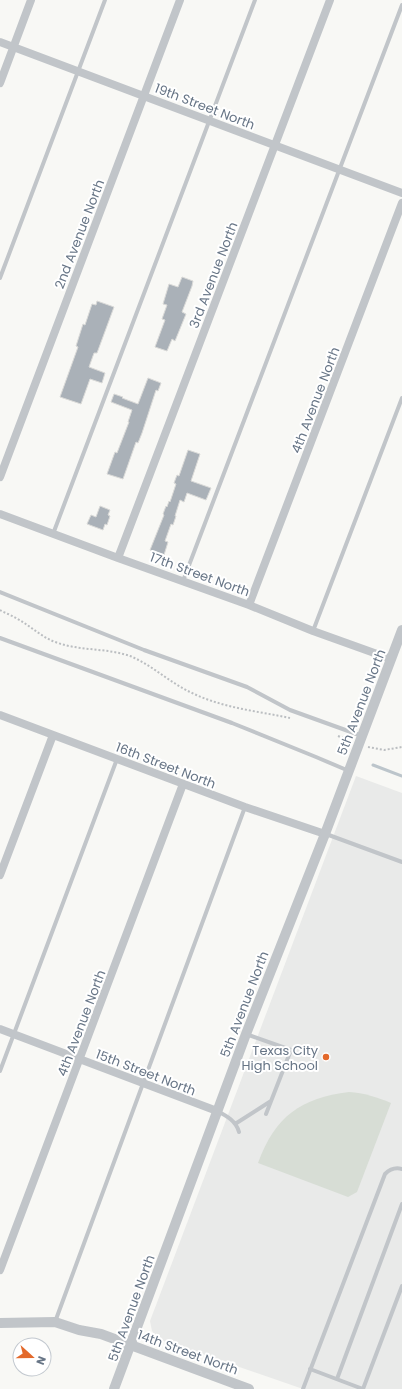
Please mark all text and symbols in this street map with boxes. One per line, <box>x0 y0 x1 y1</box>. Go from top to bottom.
street label: 19th Street North <box>152 79 258 134</box>
street label: 2nd Avenue North <box>50 177 109 292</box>
street label: 3rd Avenue North <box>184 219 242 331</box>
street label: 4th Avenue North <box>286 344 344 456</box>
street label: 17th Street North <box>147 548 252 601</box>
street label: 5th Avenue North <box>332 646 390 758</box>
street label: 16th Street North <box>113 738 219 793</box>
street label: 5th Avenue North <box>215 948 273 1060</box>
street label: 4th Avenue North <box>52 967 110 1079</box>
place label: Texas City High School <box>242 1041 319 1075</box>
street label: 15th Street North <box>93 1045 199 1100</box>
marker: Texas City High School <box>321 1052 331 1062</box>
street label: 5th Avenue North <box>103 1252 160 1364</box>
street label: 14th Street North <box>135 1325 241 1379</box>
north arrow <box>12 1337 52 1377</box>
text: N <box>32 1354 50 1367</box>

